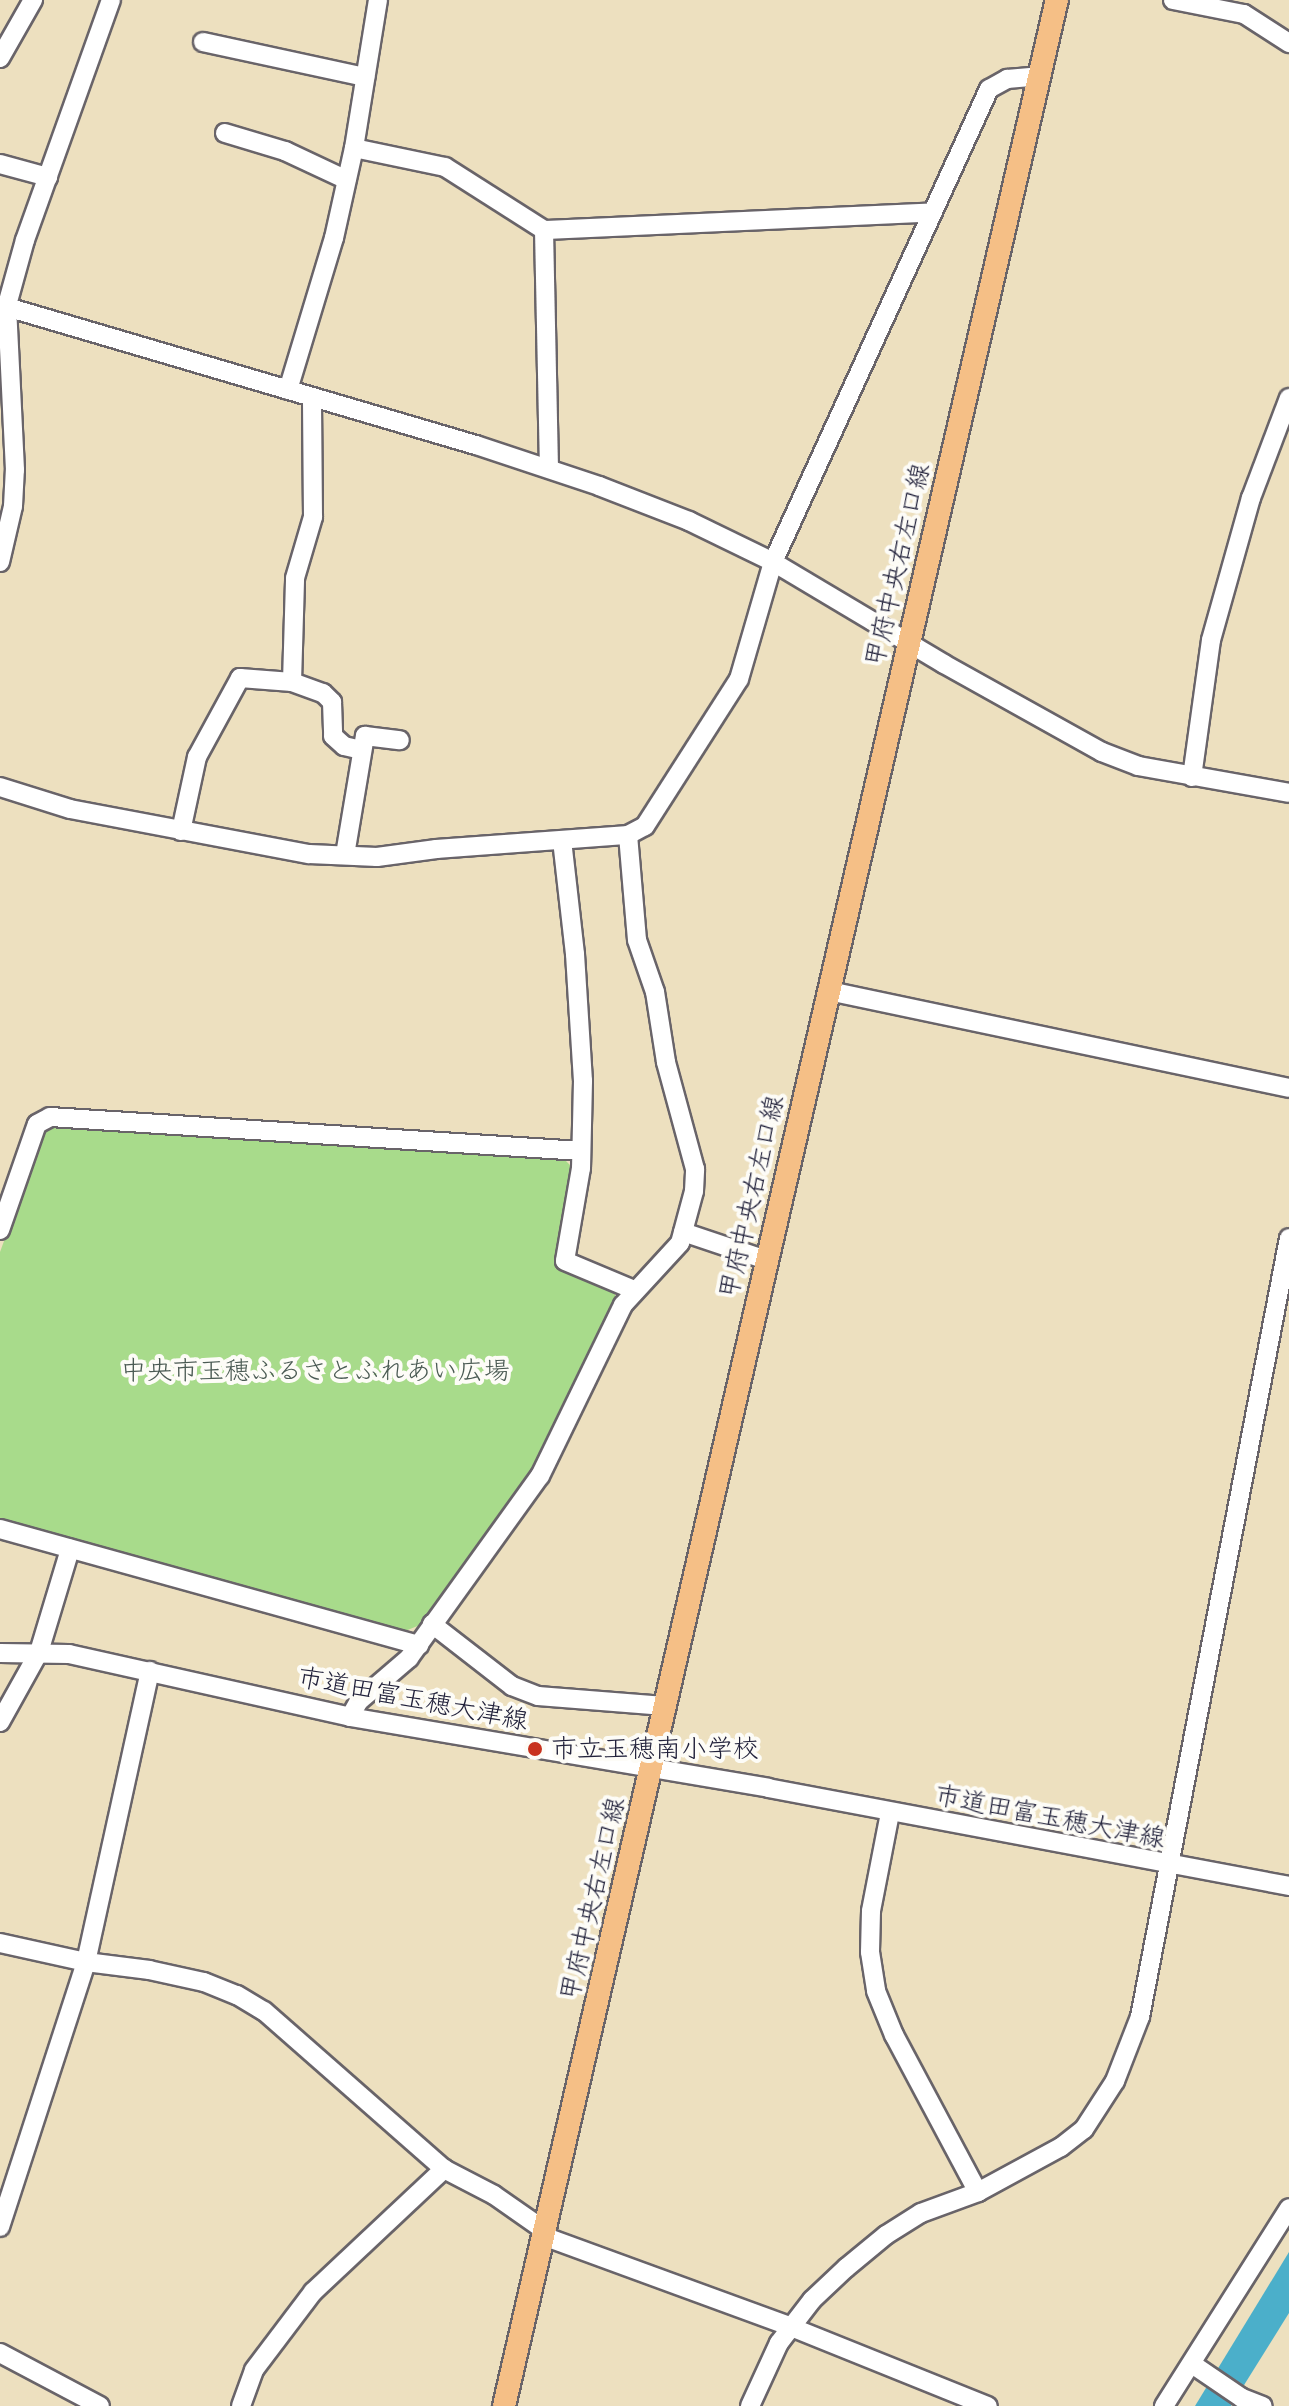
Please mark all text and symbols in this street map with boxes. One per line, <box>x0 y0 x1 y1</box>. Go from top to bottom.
street label: 甲府中央右左口線 <box>859 460 937 670</box>
street label: 甲府中央右左口線 <box>713 1092 791 1302</box>
park label: 中央市玉穂ふるさとふれあい広場 <box>120 1355 510 1387</box>
street label: 市道田富玉穂大津線 <box>295 1661 531 1737</box>
place label: 市立玉穂南小学校 <box>551 1733 759 1765</box>
marker: 市立玉穂南小学校 <box>526 1740 544 1758</box>
street label: 市道田富玉穂大津線 <box>932 1779 1168 1855</box>
street label: 甲府中央右左口線 <box>554 1794 632 2004</box>

